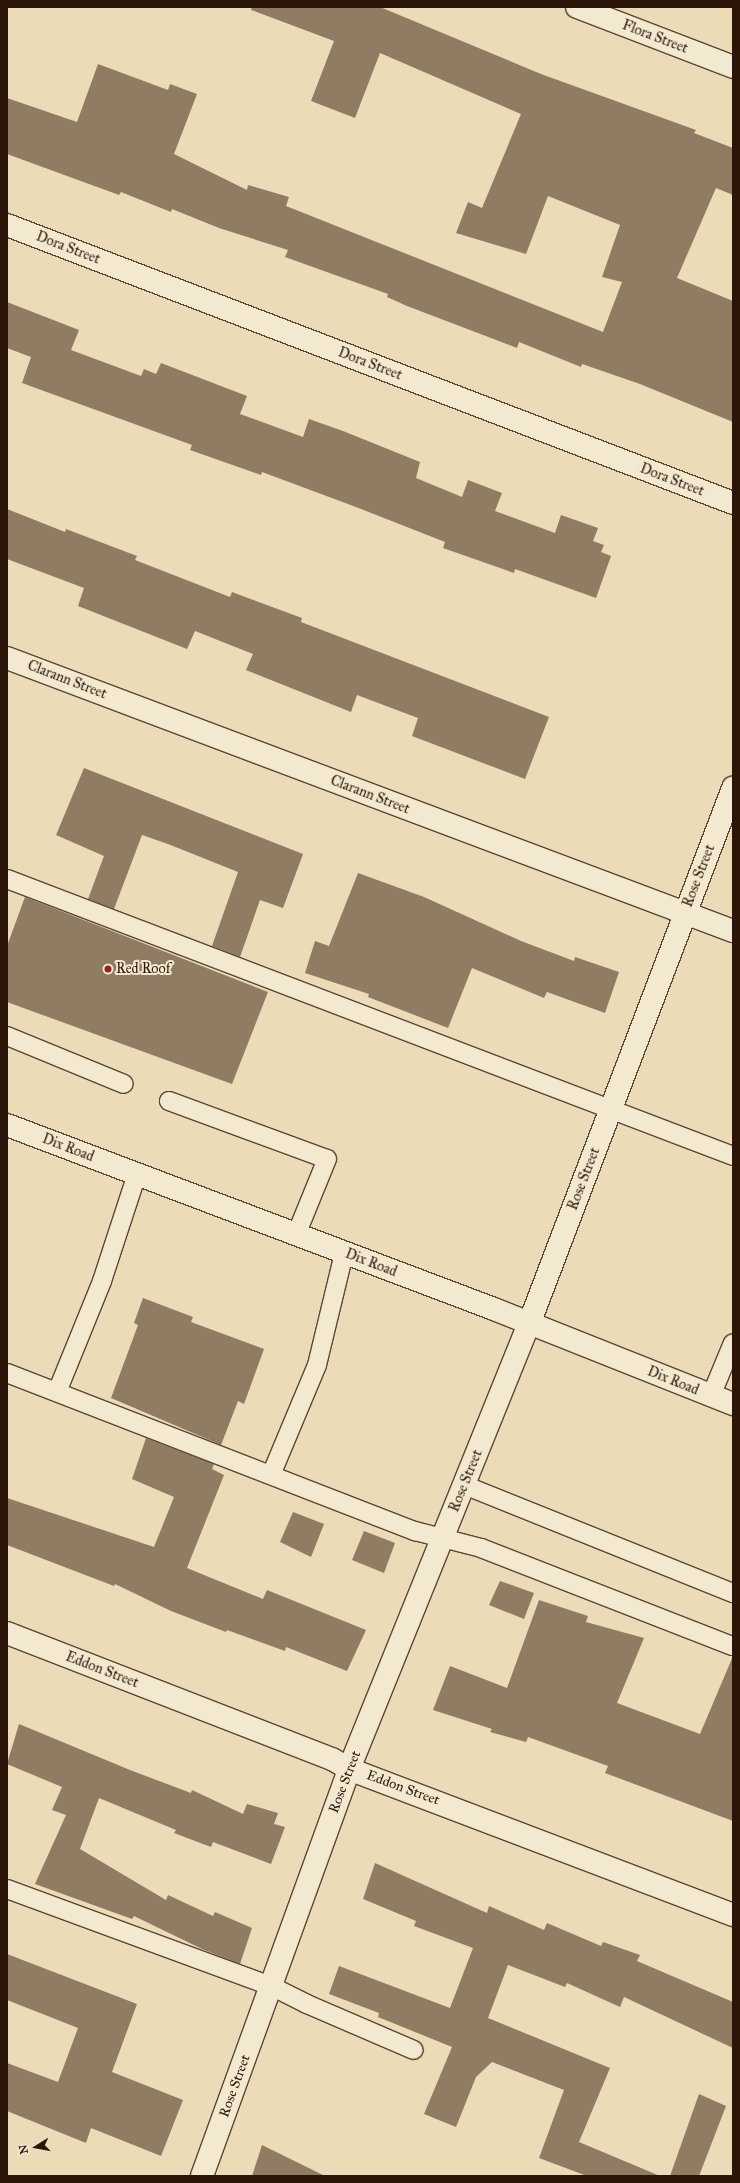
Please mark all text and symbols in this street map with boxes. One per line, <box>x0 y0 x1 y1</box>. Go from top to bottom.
street label: Flora Street <box>620 17 690 57</box>
street label: Dora Street <box>34 228 102 268</box>
street label: Dora Street <box>336 344 404 384</box>
street label: Dora Street <box>638 460 706 500</box>
street label: Clarann Street <box>25 657 109 703</box>
street label: Clarann Street <box>328 772 412 818</box>
street label: Rose Street <box>679 842 719 910</box>
place label: Red Roof <box>116 961 170 977</box>
marker: Red Roof <box>103 964 113 974</box>
street label: Dix Road <box>40 1130 96 1166</box>
street label: Rose Street <box>564 1145 604 1213</box>
street label: Dix Road <box>343 1245 399 1281</box>
street label: Dix Road <box>645 1363 701 1399</box>
street label: Rose Street <box>446 1447 486 1515</box>
street label: Eddon Street <box>63 1648 141 1692</box>
street label: Rose Street <box>325 1748 365 1816</box>
street label: Eddon Street <box>364 1767 442 1809</box>
street label: Rose Street <box>216 2052 254 2120</box>
north arrow <box>16 2127 56 2167</box>
text: N <box>16 2144 31 2155</box>

